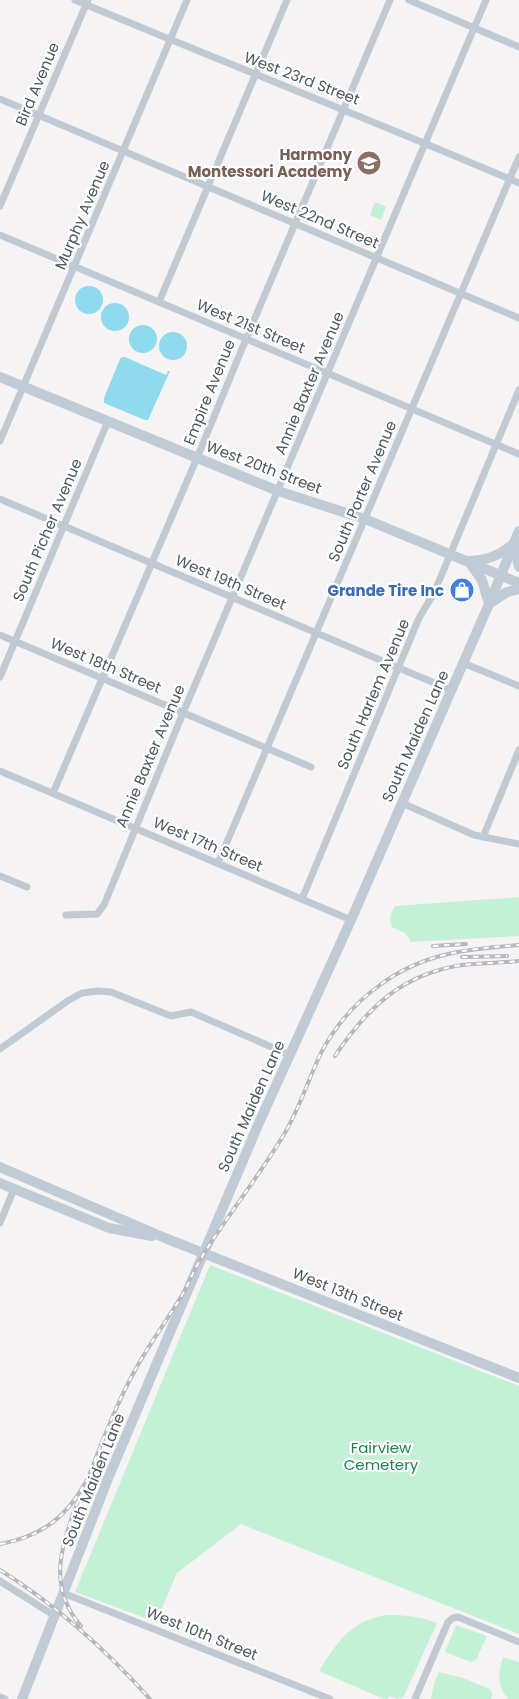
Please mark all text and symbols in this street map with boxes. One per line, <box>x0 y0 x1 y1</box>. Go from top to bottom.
street label: Bird Avenue <box>10 39 64 129</box>
street label: West 23rd Street <box>241 46 363 110</box>
place label: Harmony Montessori Academy <box>188 144 353 182</box>
school or university icon: Harmony Montessori Academy <box>356 150 382 176</box>
street label: Murphy Avenue <box>50 157 114 273</box>
street label: West 22nd Street <box>258 185 382 253</box>
street label: West 21st Street <box>194 294 308 358</box>
street label: Annie Baxter Avenue <box>269 308 349 458</box>
street label: Empire Avenue <box>178 336 240 448</box>
street label: South Porter Avenue <box>323 417 401 565</box>
street label: West 20th Street <box>203 435 325 499</box>
street label: South Picher Avenue <box>7 455 87 605</box>
street label: West 19th Street <box>172 549 290 615</box>
shop icon: Grande Tire Inc <box>449 577 475 603</box>
place label: Grande Tire Inc <box>328 580 444 601</box>
street label: South Harlem Avenue <box>332 615 414 773</box>
street label: West 18th Street <box>47 632 165 698</box>
street label: South Maiden Lane <box>376 667 454 805</box>
street label: Annie Baxter Avenue <box>110 681 190 831</box>
street label: West 17th Street <box>150 811 266 877</box>
street label: South Maiden Lane <box>212 1037 290 1175</box>
street label: West 13th Street <box>289 1262 407 1326</box>
street label: South Maiden Lane <box>57 1410 129 1550</box>
park label: Fairview Cemetery <box>344 1437 419 1475</box>
street label: West 10th Street <box>143 1601 261 1665</box>

